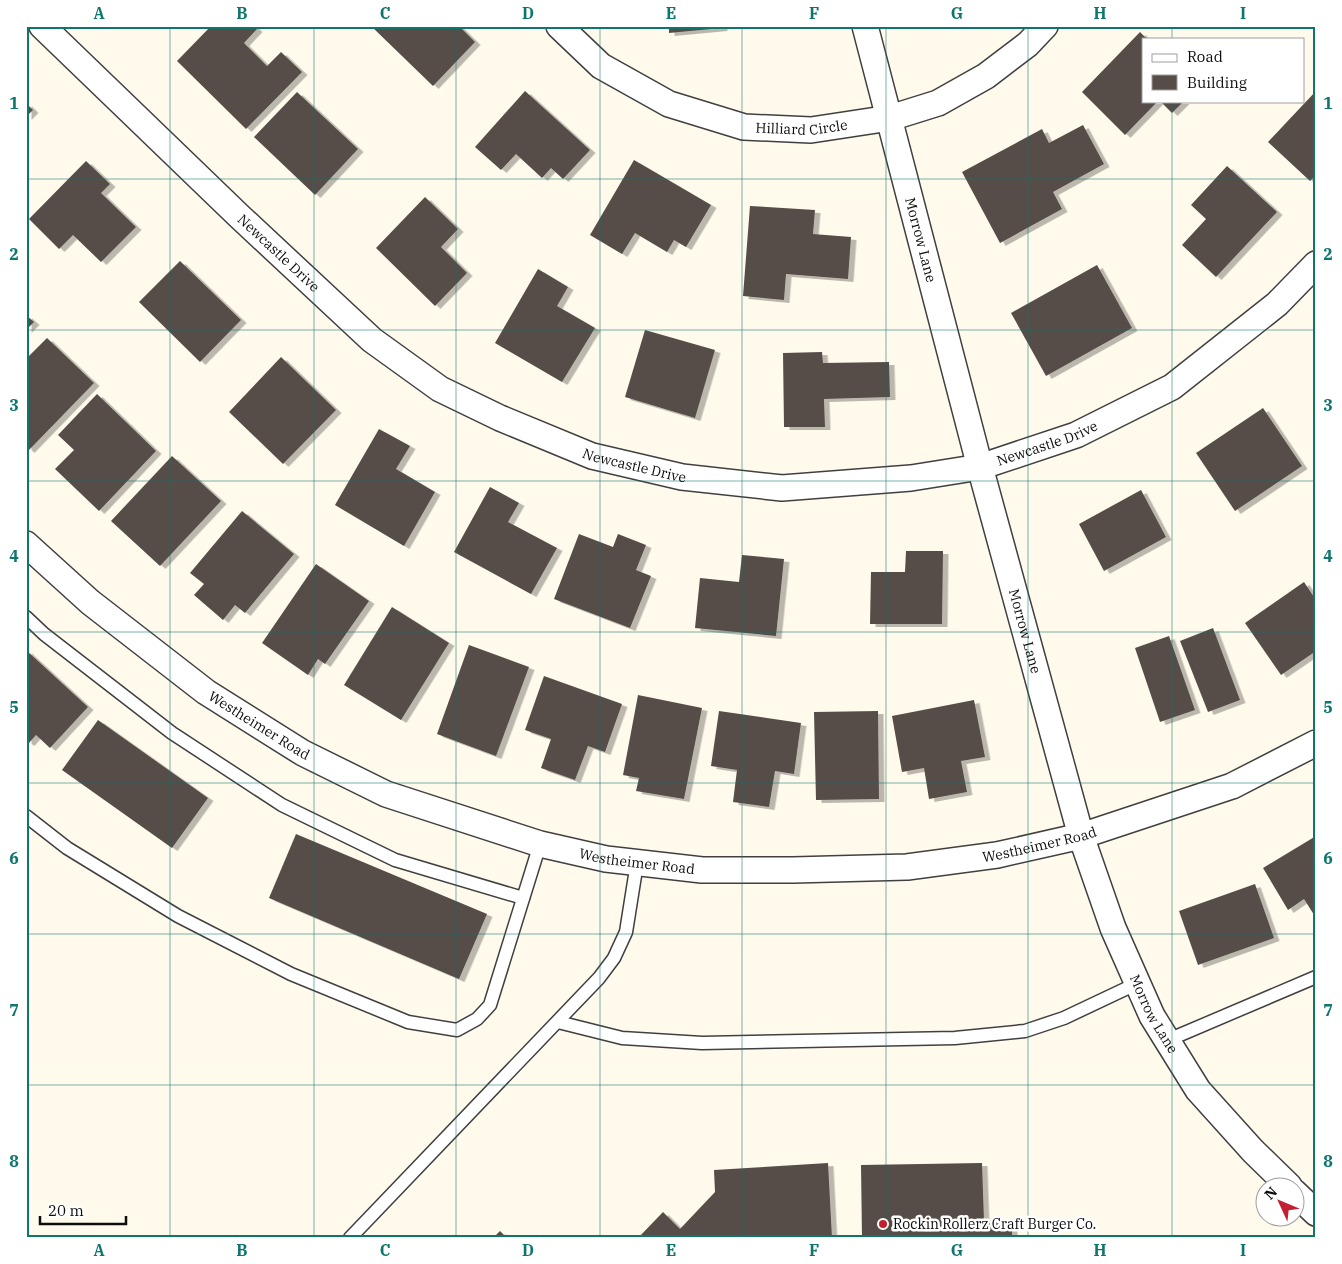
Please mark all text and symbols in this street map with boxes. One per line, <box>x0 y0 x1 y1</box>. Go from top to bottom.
text: A <box>93 3 105 23</box>
text: B <box>236 3 248 23</box>
text: C <box>380 3 390 23</box>
text: D <box>522 3 534 23</box>
text: E <box>666 3 676 23</box>
text: F <box>809 3 819 23</box>
text: G <box>951 3 963 23</box>
text: H <box>1094 3 1107 23</box>
text: I <box>1240 3 1246 23</box>
legend <box>1142 38 1304 102</box>
text: Road <box>1187 47 1223 66</box>
text: Building <box>1187 73 1247 92</box>
text: 1 <box>9 93 19 113</box>
text: 1 <box>1323 93 1333 113</box>
street label: Hilliard Circle <box>755 116 849 139</box>
street label: Morrow Lane <box>901 196 940 284</box>
street label: Newcastle Drive <box>234 210 324 296</box>
text: 2 <box>9 244 19 264</box>
text: 2 <box>1323 244 1333 264</box>
text: 3 <box>9 395 19 415</box>
text: 3 <box>1323 395 1333 415</box>
street label: Newcastle Drive <box>994 417 1101 470</box>
street label: Newcastle Drive <box>580 444 687 486</box>
text: 4 <box>9 546 19 566</box>
text: 4 <box>1323 546 1333 566</box>
street label: Morrow Lane <box>1005 587 1045 676</box>
street label: Westheimer Road <box>205 687 313 764</box>
text: 5 <box>9 697 19 717</box>
text: 5 <box>1323 697 1333 717</box>
street label: Westheimer Road <box>981 822 1099 866</box>
street label: Westheimer Road <box>577 844 696 878</box>
text: 6 <box>9 848 19 868</box>
text: 6 <box>1323 848 1333 868</box>
street label: Morrow Lane <box>1126 972 1182 1057</box>
text: 7 <box>9 1000 19 1020</box>
text: 7 <box>1323 1000 1333 1020</box>
text: 8 <box>9 1151 19 1171</box>
text: 8 <box>1323 1151 1333 1171</box>
north arrow <box>1254 1176 1304 1226</box>
text: N <box>1260 1183 1281 1203</box>
scale bar <box>40 1194 126 1226</box>
text: 20 m <box>48 1201 84 1220</box>
place label: Rockin Rollerz Craft Burger Co. <box>893 1215 1096 1233</box>
marker: Rockin Rollerz Craft Burger Co. <box>877 1218 889 1230</box>
text: A <box>93 1240 105 1260</box>
text: B <box>236 1240 248 1260</box>
text: C <box>380 1240 390 1260</box>
text: D <box>522 1240 534 1260</box>
text: E <box>666 1240 676 1260</box>
text: F <box>809 1240 819 1260</box>
text: G <box>951 1240 963 1260</box>
text: H <box>1094 1240 1107 1260</box>
text: I <box>1240 1240 1246 1260</box>

